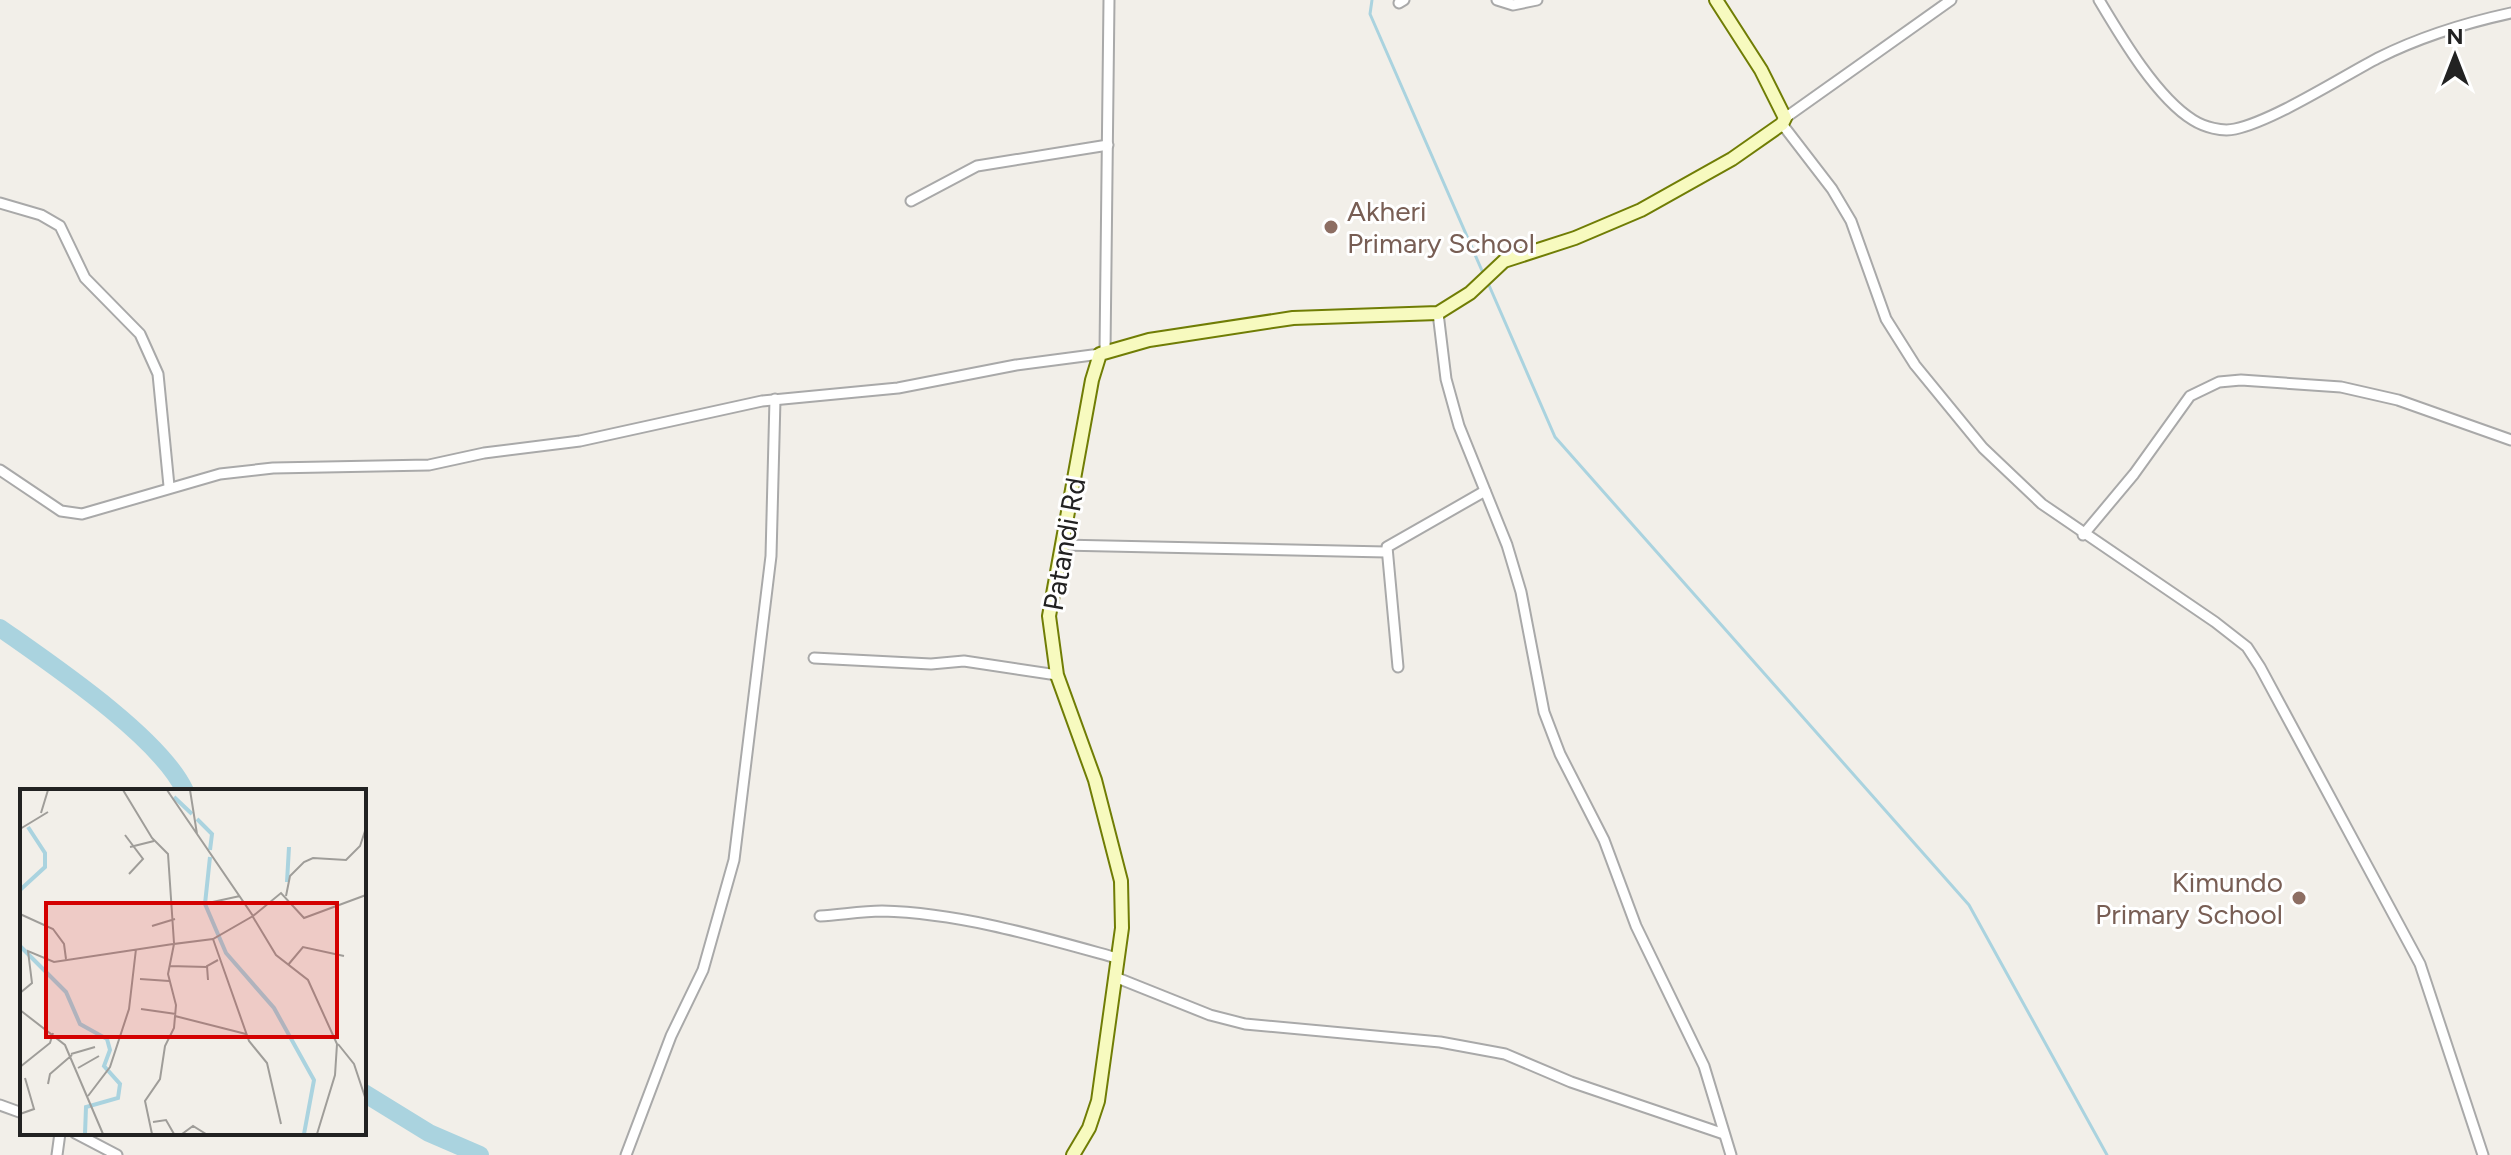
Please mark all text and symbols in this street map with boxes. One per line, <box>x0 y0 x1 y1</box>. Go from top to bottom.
north arrow <box>2415 16 2495 96</box>
text: N <box>2446 23 2464 50</box>
place label: Akheri Primary School <box>1347 194 1535 260</box>
marker: Akheri Primary School <box>1322 218 1340 236</box>
street label: Patandi Rd <box>1036 475 1092 613</box>
inset map <box>20 789 366 1135</box>
place label: Kimundo Primary School <box>2095 865 2283 931</box>
marker: Kimundo Primary School <box>2290 889 2308 907</box>

